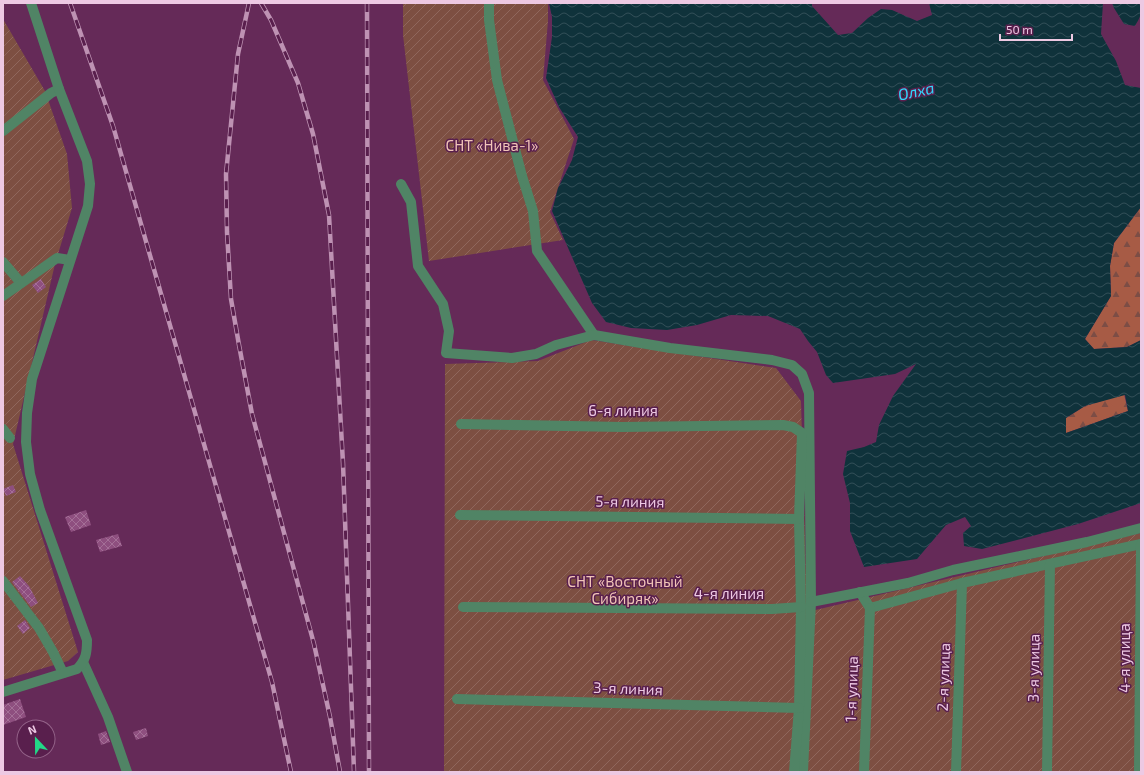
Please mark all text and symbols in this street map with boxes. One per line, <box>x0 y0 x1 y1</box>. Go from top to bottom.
scale bar <box>1000 16 1072 42</box>
text: 50 m <box>1006 22 1033 36</box>
water label: Олха <box>896 77 936 104</box>
park label: СНТ «Нива-1» <box>446 136 538 154</box>
street label: 6-я линия <box>588 401 658 419</box>
street label: 5-я линия <box>595 491 665 511</box>
park label: СНТ «Восточный Сибиряк» <box>567 572 683 607</box>
street label: 4-я линия <box>694 584 764 602</box>
street label: 4-я улица <box>1115 623 1134 693</box>
street label: 3-я улица <box>1023 634 1044 702</box>
street label: 2-я улица <box>933 642 954 712</box>
street label: 1-я улица <box>841 656 862 722</box>
street label: 3-я линия <box>593 678 663 698</box>
north arrow <box>16 719 56 759</box>
text: N <box>26 722 38 737</box>

